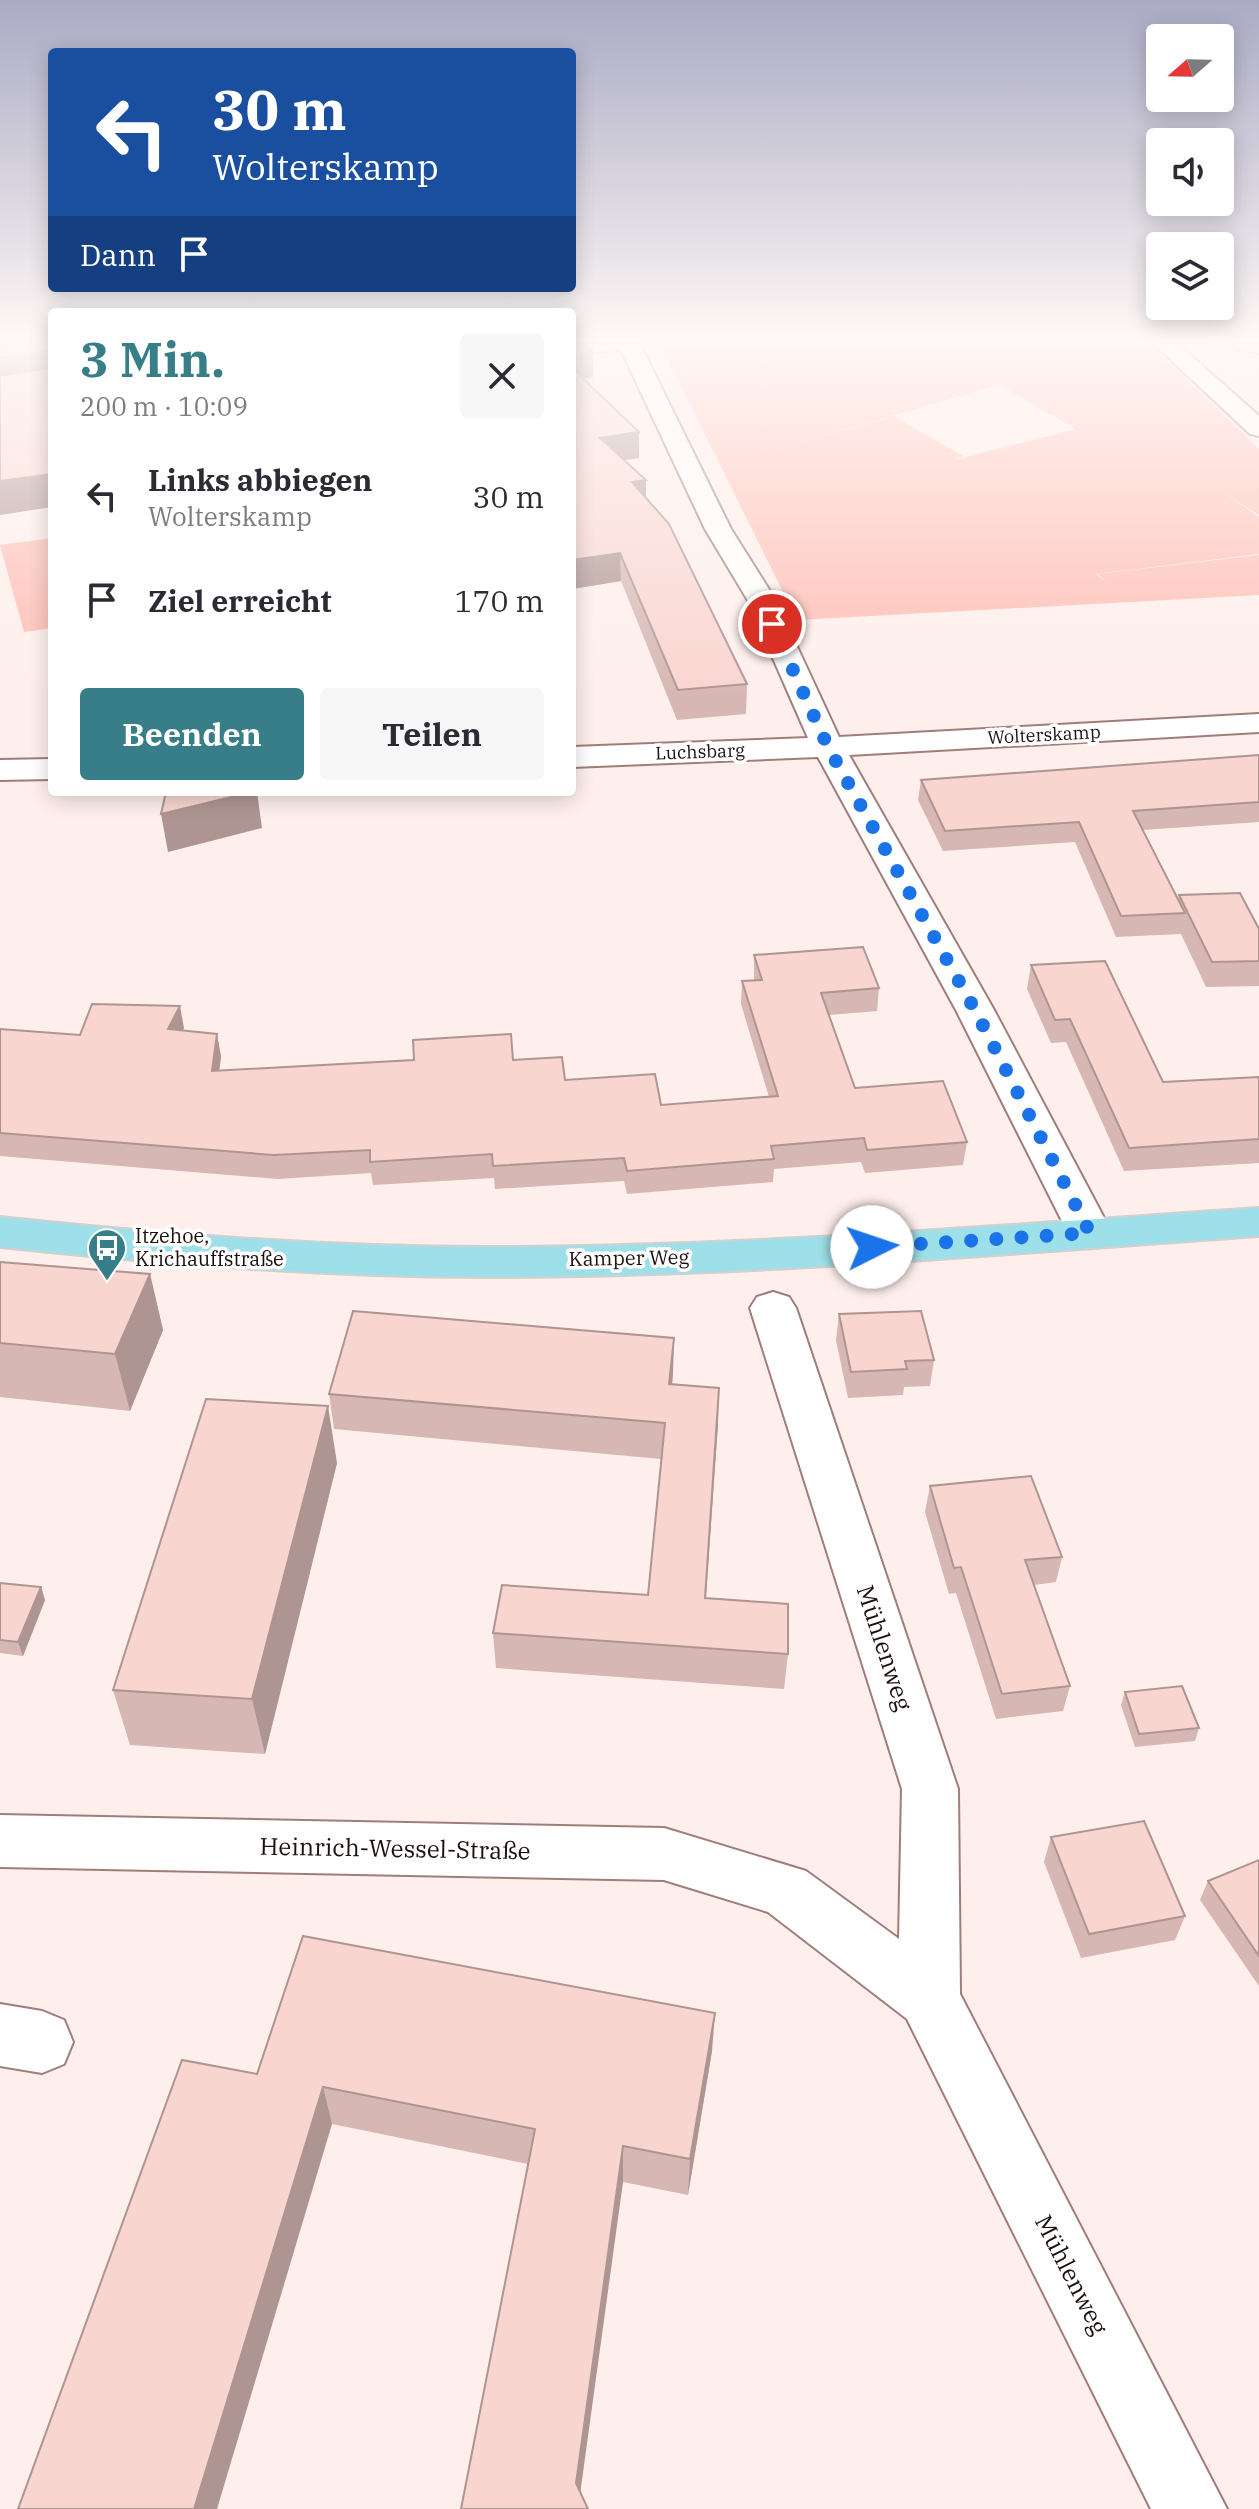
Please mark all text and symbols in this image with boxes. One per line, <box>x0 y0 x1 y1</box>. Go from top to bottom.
north arrow <box>1146 24 1234 112</box>
map controls <box>1146 24 1234 320</box>
text: 30 m <box>212 73 347 145</box>
icon: left <box>80 80 184 184</box>
button: sound <box>1146 128 1234 216</box>
text: Wolterskamp <box>212 143 439 190</box>
icon: arrive <box>172 232 216 276</box>
button: layers <box>1146 232 1234 320</box>
text: Dann <box>80 235 156 274</box>
text: 3 Min. <box>80 328 225 390</box>
button: close <box>460 334 544 418</box>
text: 200 m · 10:09 <box>80 389 248 423</box>
text: Links abbiegen <box>148 460 372 499</box>
icon: left <box>80 474 124 518</box>
text: 30 m <box>472 477 544 516</box>
text: Wolterskamp <box>148 499 312 533</box>
icon: arrive <box>80 578 124 622</box>
text: Ziel erreicht <box>148 581 332 620</box>
text: 170 m <box>454 581 544 620</box>
pin <box>738 590 806 658</box>
icon: arrive <box>750 602 794 646</box>
button: Beenden <box>80 688 304 780</box>
button: Teilen <box>320 688 544 780</box>
street label: Wolterskamp <box>987 720 1101 749</box>
street label: Luchsbarg <box>655 738 745 765</box>
position arrow <box>830 1205 914 1289</box>
place label: Itzehoe, Krichauffstraße <box>135 1222 284 1272</box>
bus stop icon: Itzehoe, Krichauffstraße <box>86 1227 128 1282</box>
street label: Kamper Weg <box>568 1243 690 1272</box>
street label: Mühlenweg <box>850 1581 920 1715</box>
street label: Heinrich-Wessel-Straße <box>259 1830 531 1866</box>
street label: Mühlenweg <box>1028 2209 1116 2340</box>

